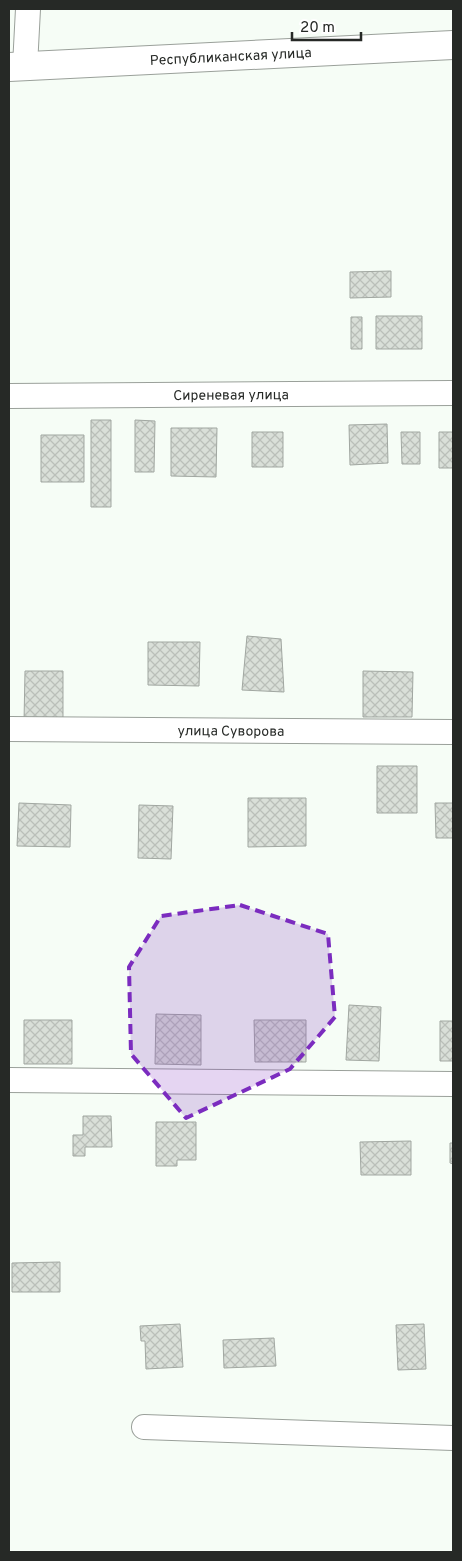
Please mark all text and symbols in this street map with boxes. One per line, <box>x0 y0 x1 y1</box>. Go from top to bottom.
scale bar <box>292 10 361 42</box>
text: 20 m <box>300 19 335 38</box>
street label: Республиканская улица <box>150 45 312 70</box>
street label: Сиреневая улица <box>173 387 289 405</box>
street label: улица Суворова <box>177 723 285 741</box>

